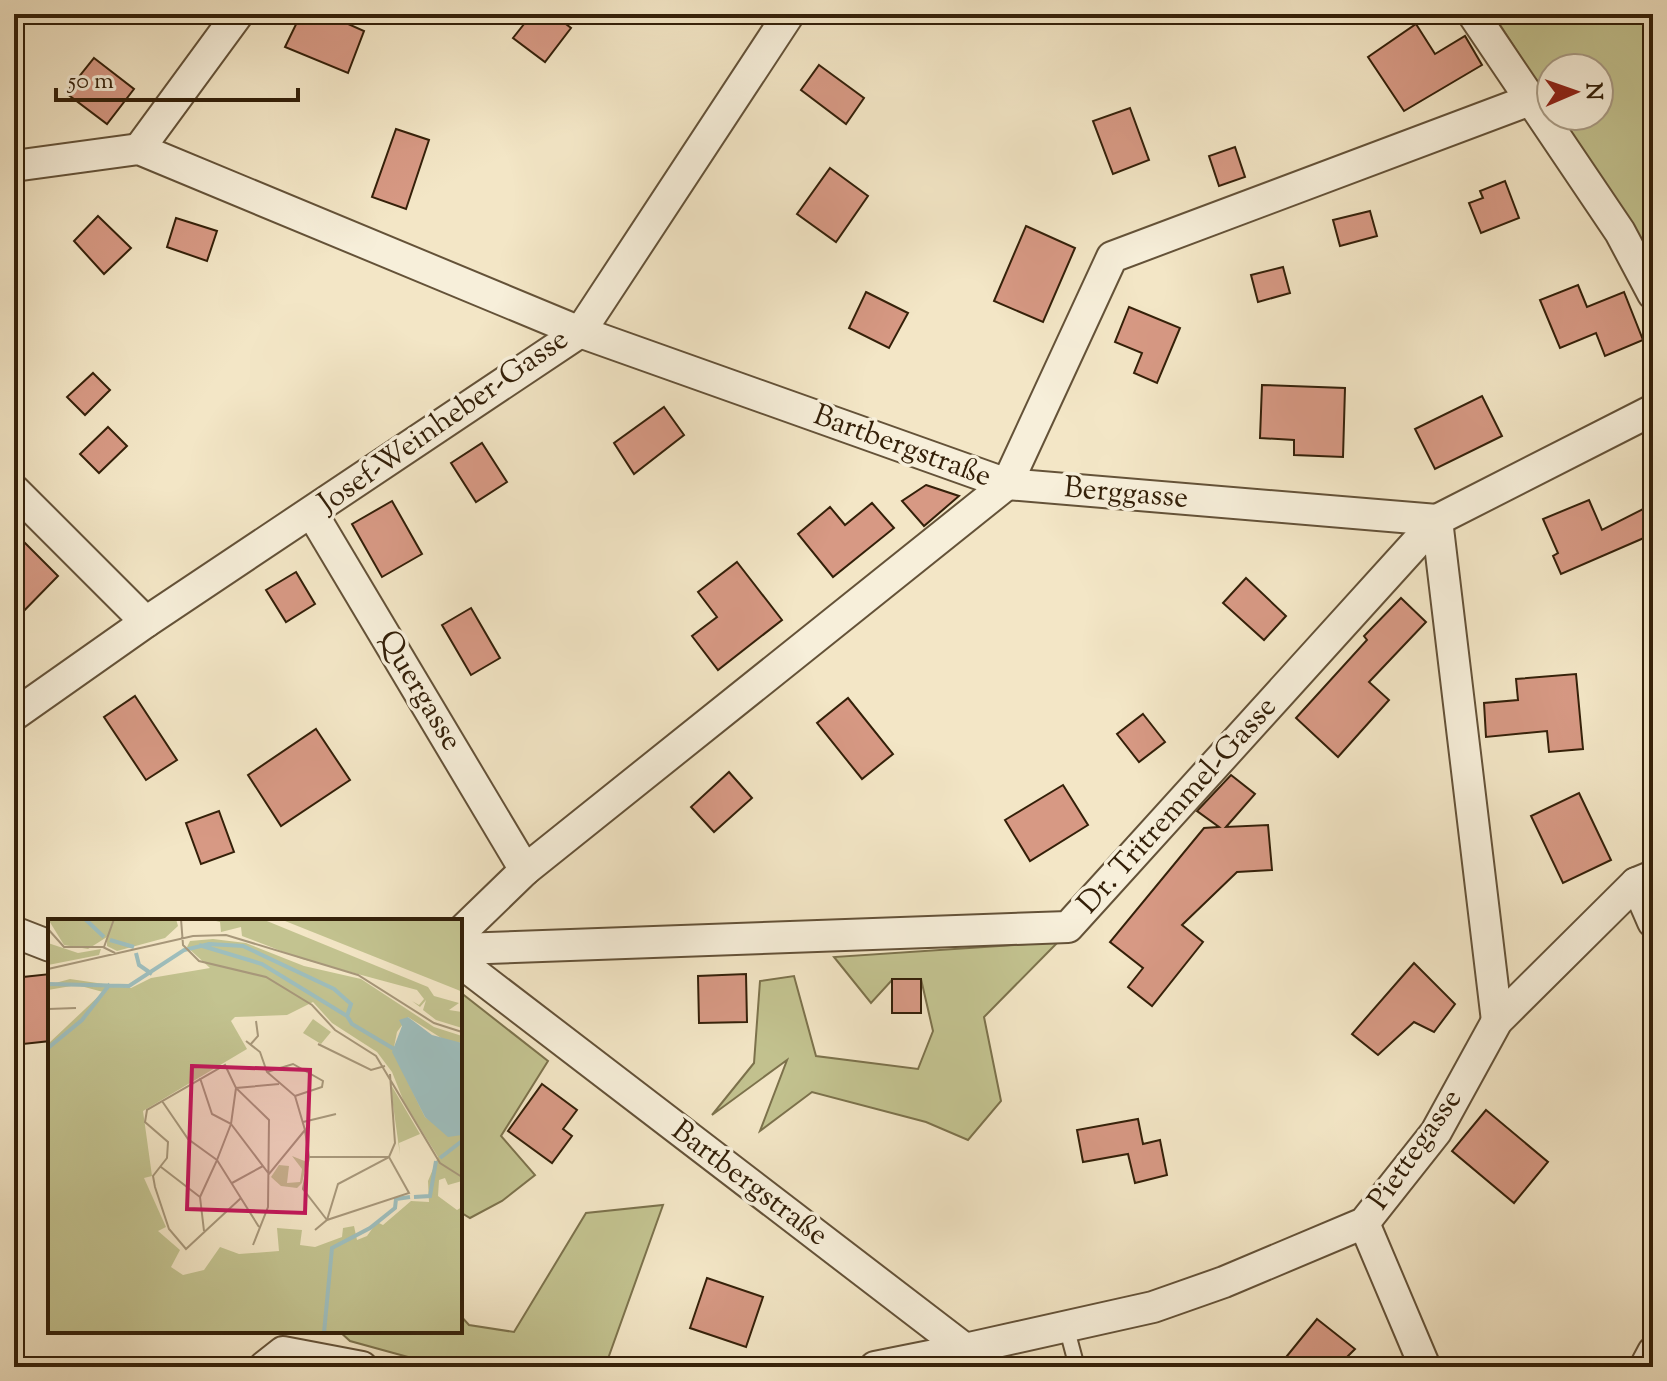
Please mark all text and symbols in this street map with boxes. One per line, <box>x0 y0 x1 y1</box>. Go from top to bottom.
scale bar <box>56 52 298 102</box>
north arrow <box>1535 52 1615 132</box>
text: 50 m <box>66 65 114 99</box>
text: N <box>1576 82 1608 101</box>
street label: Josef-Weinheber-Gasse <box>309 319 578 526</box>
street label: Bartbergstraße <box>807 395 997 499</box>
street label: Berggasse <box>1062 467 1190 521</box>
street label: Quergasse <box>366 623 472 759</box>
street label: Dr. Tritremmel-Gasse <box>1068 688 1288 924</box>
inset map <box>48 919 462 1333</box>
street label: Piettegasse <box>1358 1081 1474 1219</box>
street label: Bartbergstraße <box>661 1111 837 1257</box>

